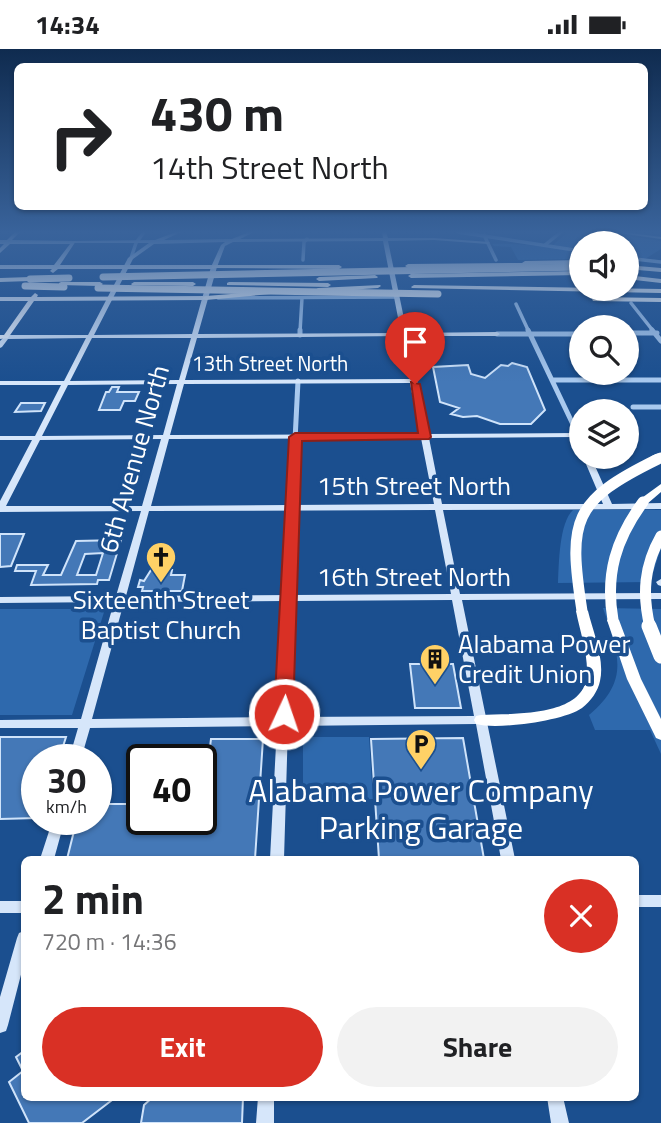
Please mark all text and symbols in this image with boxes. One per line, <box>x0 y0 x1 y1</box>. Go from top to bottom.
text: 14:34 <box>35 5 100 44</box>
text: 430 m <box>150 75 284 150</box>
icon: right <box>35 91 126 182</box>
text: 14th Street North <box>150 143 389 191</box>
map controls <box>569 231 639 469</box>
button: sound <box>569 231 639 301</box>
pin <box>385 312 445 384</box>
button: search <box>569 315 639 385</box>
icon: arrive <box>396 323 434 361</box>
street label: 13th Street North <box>192 347 348 379</box>
street label: 6th Avenue North <box>88 360 179 557</box>
button: layers <box>569 399 639 469</box>
street label: 15th Street North <box>317 466 511 505</box>
church icon: Sixteenth Street Baptist Church <box>144 540 178 584</box>
street label: 16th Street North <box>317 557 511 596</box>
place label: Sixteenth Street Baptist Church <box>73 580 249 649</box>
place label: Alabama Power Credit Union <box>458 624 630 693</box>
building icon: Alabama Power Credit Union <box>418 642 452 686</box>
position arrow <box>247 677 321 751</box>
parking icon: Alabama Power Company Parking Garage <box>404 727 438 771</box>
speed limit sign: 40 <box>126 744 217 835</box>
text: 30 <box>47 753 86 807</box>
place label: Alabama Power Company Parking Garage <box>248 766 594 851</box>
text: km/h <box>46 793 87 820</box>
text: 2 min <box>42 866 144 930</box>
button: close <box>544 879 618 953</box>
text: 720 m · 14:36 <box>42 924 177 959</box>
button: Exit <box>42 1007 323 1087</box>
button: Share <box>337 1007 618 1087</box>

